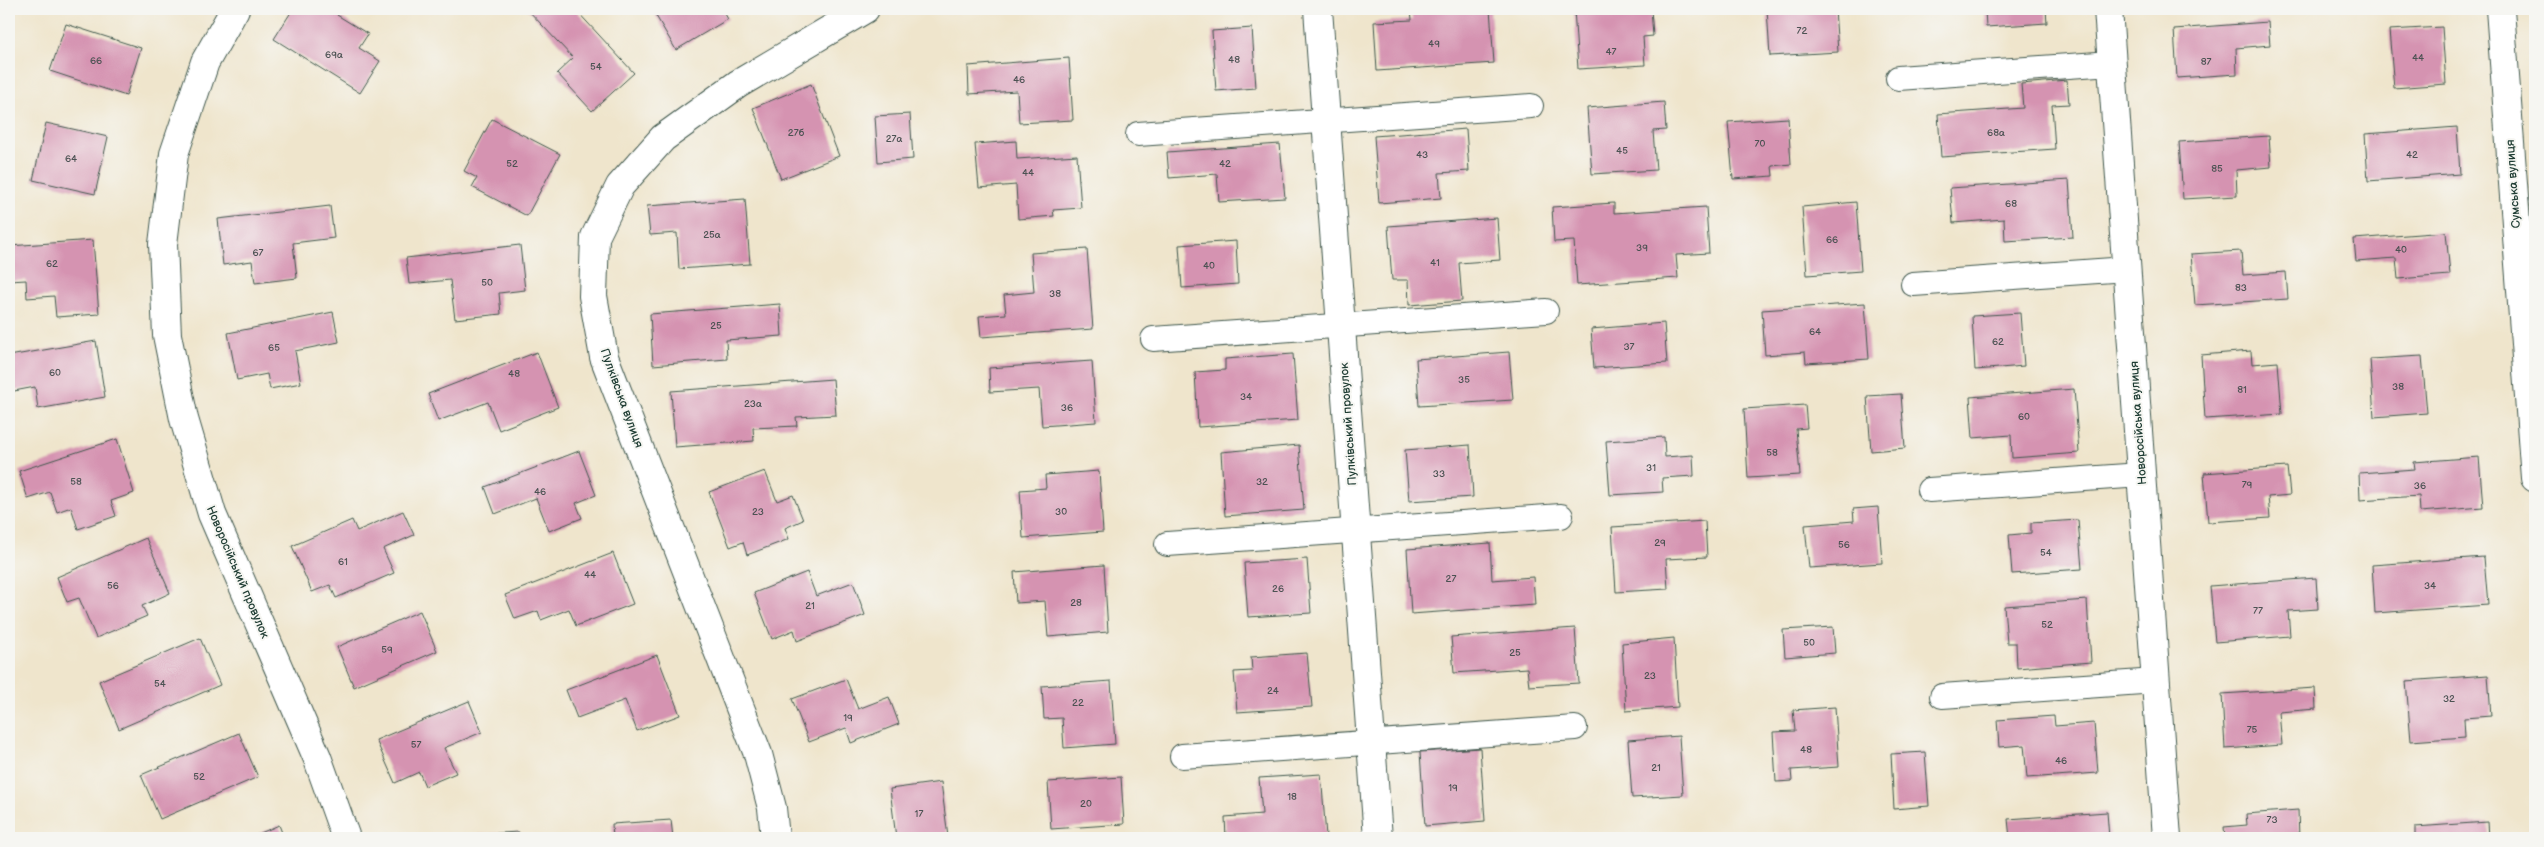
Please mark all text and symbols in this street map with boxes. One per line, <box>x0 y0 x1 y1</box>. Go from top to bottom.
house number: 72 <box>1797 25 1808 37</box>
house number: 49 <box>1428 38 1440 50</box>
house number: 47 <box>1605 46 1617 58</box>
house number: 69а <box>325 49 343 61</box>
house number: 44 <box>2412 52 2424 64</box>
house number: 48 <box>1228 54 1240 66</box>
house number: 66 <box>90 55 102 67</box>
house number: 87 <box>2201 56 2211 68</box>
house number: 54 <box>590 61 602 73</box>
house number: 46 <box>1013 74 1025 86</box>
house number: 27б <box>788 127 805 139</box>
house number: 68а <box>1987 127 2005 139</box>
house number: 27а <box>886 133 902 145</box>
house number: 70 <box>1755 138 1766 150</box>
street label: Сумська вулиця <box>2503 139 2524 229</box>
house number: 45 <box>1616 145 1628 157</box>
house number: 43 <box>1416 149 1428 161</box>
house number: 42 <box>2406 149 2418 161</box>
house number: 64 <box>65 153 77 165</box>
house number: 52 <box>506 158 518 170</box>
house number: 42 <box>1219 158 1231 170</box>
house number: 85 <box>2211 163 2223 175</box>
house number: 44 <box>1022 167 1034 179</box>
house number: 68 <box>2005 198 2017 210</box>
house number: 25а <box>703 229 721 241</box>
house number: 66 <box>1826 234 1838 246</box>
house number: 39 <box>1636 242 1648 254</box>
house number: 40 <box>2395 244 2407 256</box>
house number: 67 <box>252 247 264 259</box>
house number: 41 <box>1430 257 1440 269</box>
house number: 62 <box>46 258 58 270</box>
house number: 40 <box>1203 260 1215 272</box>
house number: 50 <box>481 277 493 289</box>
house number: 83 <box>2235 282 2247 294</box>
house number: 38 <box>1049 288 1061 300</box>
house number: 25 <box>710 320 722 332</box>
house number: 64 <box>1809 326 1821 338</box>
house number: 62 <box>1992 336 2004 348</box>
house number: 37 <box>1623 341 1635 353</box>
house number: 65 <box>268 342 280 354</box>
street label: Пулківська вулиця <box>597 347 647 450</box>
street label: Новоросійська вулиця <box>2127 360 2150 485</box>
street label: Пулківський провулок <box>1337 361 1360 486</box>
house number: 60 <box>49 367 61 379</box>
house number: 48 <box>508 368 520 380</box>
house number: 35 <box>1458 374 1470 386</box>
house number: 38 <box>2392 381 2404 393</box>
house number: 81 <box>2237 384 2247 396</box>
house number: 34 <box>1240 391 1252 403</box>
house number: 23а <box>744 398 762 410</box>
house number: 36 <box>1061 402 1073 414</box>
house number: 60 <box>2018 411 2030 423</box>
house number: 58 <box>1766 447 1778 459</box>
house number: 31 <box>1646 462 1656 474</box>
house number: 33 <box>1433 468 1445 480</box>
house number: 58 <box>70 476 82 488</box>
house number: 32 <box>1256 476 1268 488</box>
house number: 79 <box>2242 479 2253 491</box>
house number: 36 <box>2414 480 2426 492</box>
house number: 46 <box>534 486 546 498</box>
street label: Новоросійський провулок <box>203 504 273 641</box>
house number: 23 <box>752 506 764 518</box>
house number: 30 <box>1055 506 1067 518</box>
house number: 29 <box>1654 537 1666 549</box>
house number: 56 <box>1838 539 1850 551</box>
house number: 54 <box>2040 547 2052 559</box>
house number: 61 <box>338 556 348 568</box>
house number: 44 <box>584 569 596 581</box>
house number: 27 <box>1446 573 1456 585</box>
house number: 56 <box>107 580 119 592</box>
house number: 34 <box>2424 580 2436 592</box>
house number: 26 <box>1272 583 1284 595</box>
house number: 28 <box>1070 597 1082 609</box>
house number: 21 <box>805 600 815 612</box>
house number: 77 <box>2253 605 2263 617</box>
house number: 52 <box>2041 619 2053 631</box>
house number: 50 <box>1803 637 1815 649</box>
house number: 59 <box>381 644 393 656</box>
house number: 25 <box>1509 647 1521 659</box>
house number: 23 <box>1644 670 1656 682</box>
house number: 54 <box>154 678 166 690</box>
house number: 24 <box>1267 685 1279 697</box>
house number: 32 <box>2443 693 2455 705</box>
house number: 22 <box>1072 697 1084 709</box>
house number: 19 <box>843 712 853 724</box>
house number: 75 <box>2247 724 2258 736</box>
house number: 57 <box>411 739 421 751</box>
house number: 48 <box>1800 744 1812 756</box>
house number: 46 <box>2055 755 2067 767</box>
house number: 21 <box>1651 762 1661 774</box>
house number: 52 <box>193 771 205 783</box>
house number: 19 <box>1448 782 1458 794</box>
house number: 18 <box>1287 791 1297 803</box>
house number: 20 <box>1080 798 1092 810</box>
house number: 17 <box>915 808 923 820</box>
house number: 73 <box>2266 814 2278 826</box>

